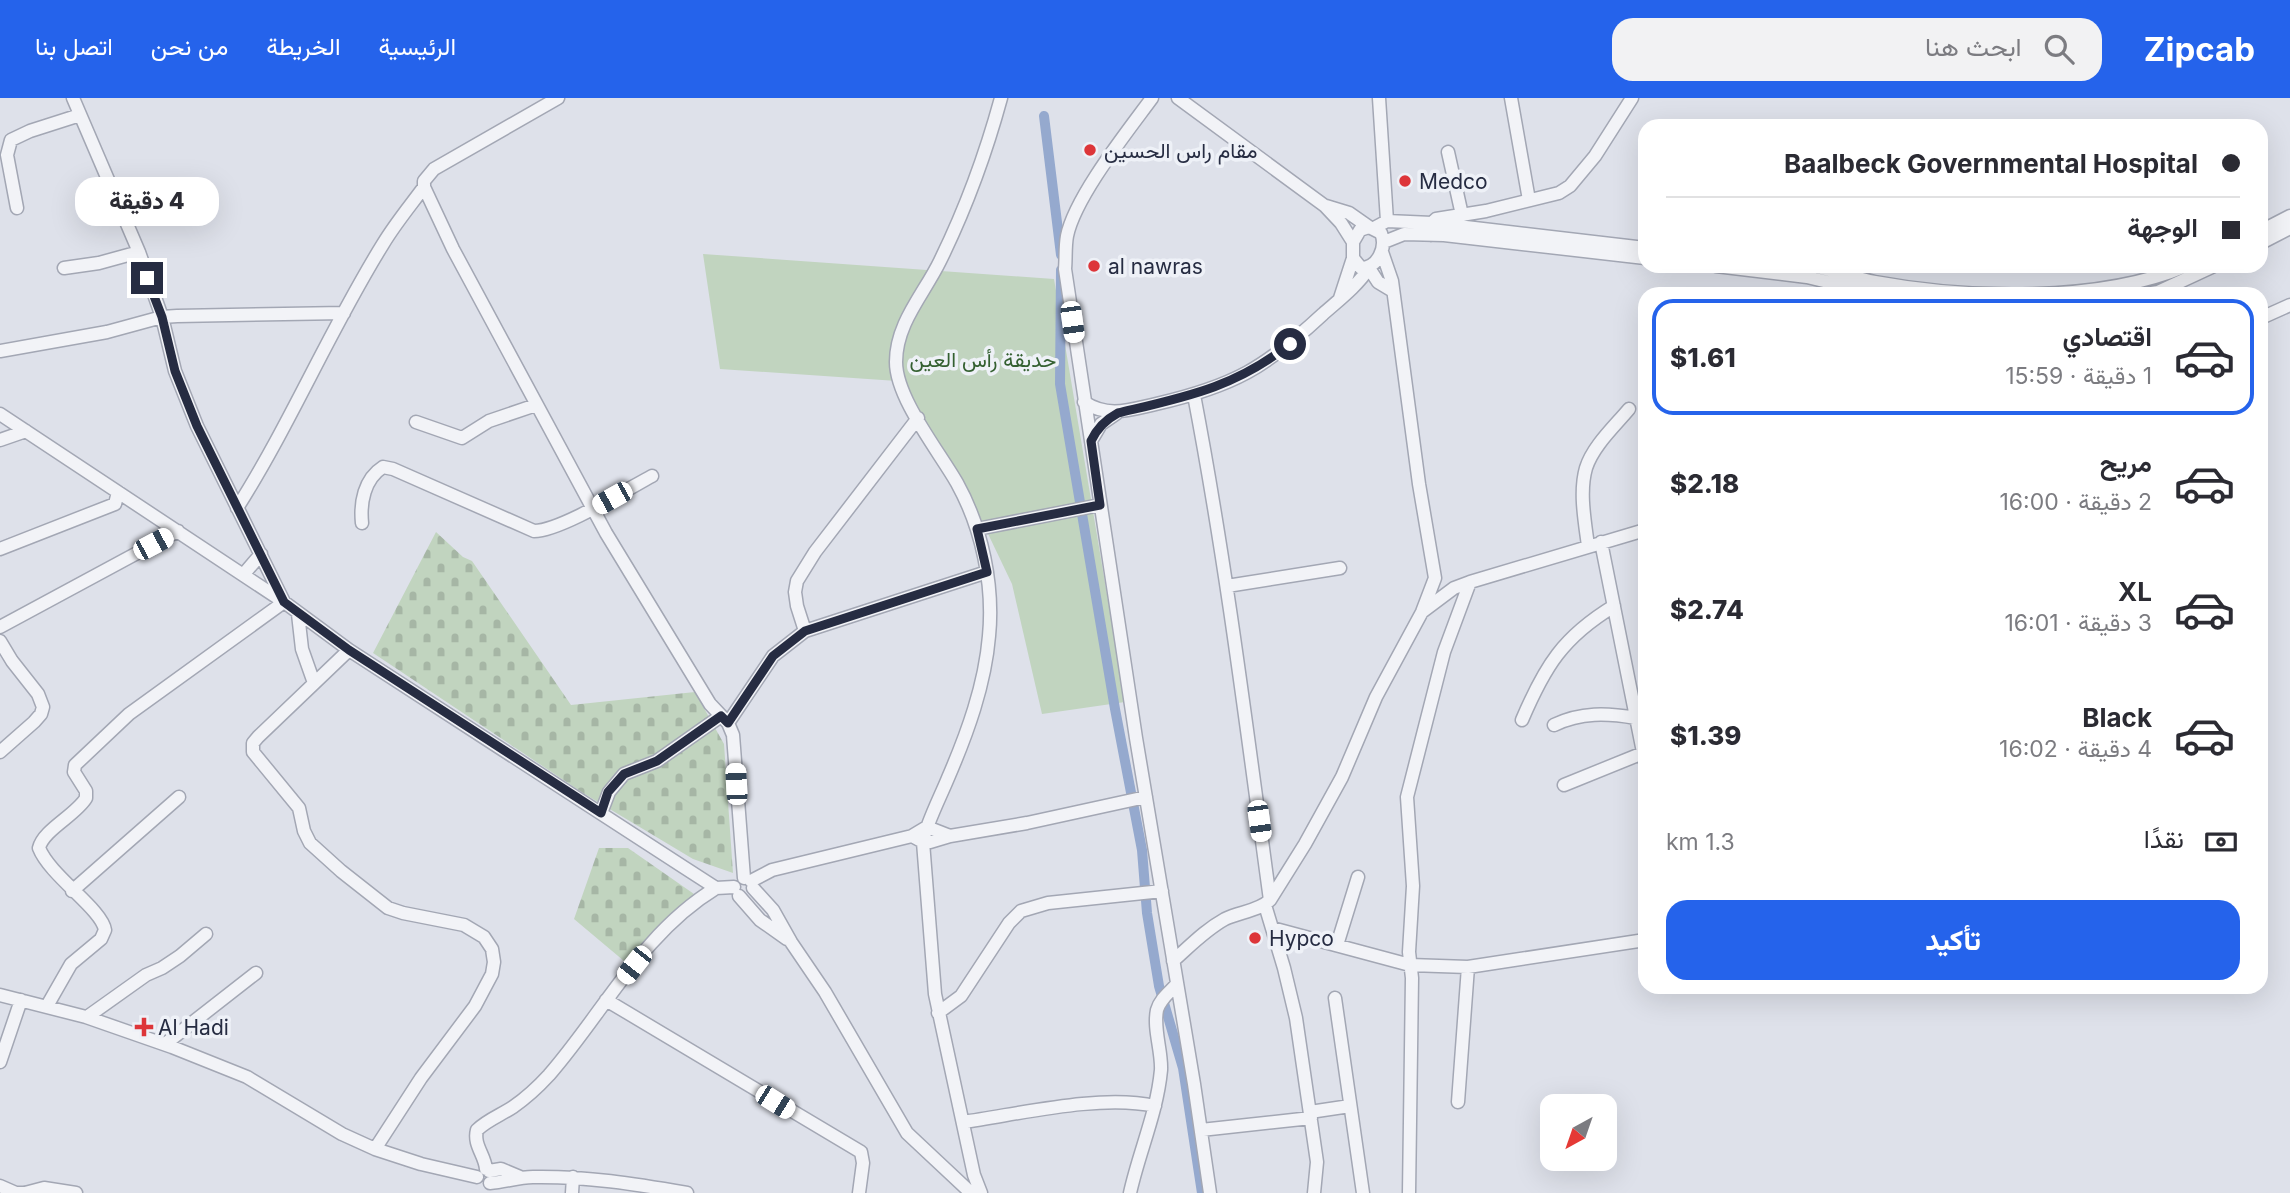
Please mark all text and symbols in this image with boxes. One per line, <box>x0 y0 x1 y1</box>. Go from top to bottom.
search box <box>1612 18 2102 81</box>
text: Zipcab <box>2144 29 2255 69</box>
icon: search <box>2040 30 2078 68</box>
text: ابحث هنا <box>1925 31 2022 62</box>
text: اتصل بنا <box>35 32 113 61</box>
text: من نحن <box>151 32 228 61</box>
text: الخريطة <box>266 32 340 61</box>
text: الرئيسية <box>378 32 456 61</box>
place label: مقام راس الحسين <box>1104 138 1257 165</box>
marker: مقام راس الحسين <box>1082 142 1098 158</box>
text: Baalbeck Governmental Hospital <box>1784 148 2198 179</box>
place label: Medco <box>1419 169 1488 194</box>
marker: Medco <box>1397 173 1413 189</box>
callout: 4 دقيقة <box>75 176 219 226</box>
text: 4 دقيقة <box>109 187 185 215</box>
text: الوجهة <box>2127 212 2198 243</box>
place label: al nawras <box>1108 254 1203 279</box>
marker: al nawras <box>1086 258 1102 274</box>
route end <box>131 262 163 294</box>
car <box>1059 300 1086 344</box>
text: اقتصادي <box>2063 321 2152 352</box>
icon: car <box>2173 326 2236 389</box>
route start <box>1274 328 1306 360</box>
text: $1.61 <box>1670 342 1736 373</box>
park label: حديقة رأس العين <box>910 347 1056 373</box>
text: 1 دقيقة · 15:59 <box>2005 362 2152 390</box>
text: مريح <box>2100 447 2152 478</box>
icon: car <box>2173 452 2236 515</box>
text: $2.18 <box>1670 468 1739 499</box>
car <box>589 479 636 517</box>
text: 2 دقيقة · 16:00 <box>1999 488 2152 516</box>
car <box>130 525 177 563</box>
text: XL <box>2118 576 2152 607</box>
icon: car <box>2173 578 2236 641</box>
text: $2.74 <box>1670 594 1744 625</box>
text: 3 دقيقة · 16:01 <box>2004 609 2152 637</box>
text: Black <box>2082 702 2152 733</box>
icon: car <box>2173 704 2236 767</box>
text: $1.39 <box>1670 720 1742 751</box>
text: 4 دقيقة · 16:02 <box>1999 735 2152 763</box>
car <box>725 762 748 806</box>
car <box>1246 799 1273 843</box>
text: نقدًا <box>2144 823 2184 854</box>
icon: cash <box>2202 823 2240 861</box>
text: 1.3 km <box>1666 828 1735 856</box>
button: تأكيد <box>1666 900 2240 980</box>
place label: Hypco <box>1269 926 1334 951</box>
marker: Hypco <box>1247 930 1263 946</box>
car <box>613 942 656 988</box>
place label: Al Hadi <box>158 1015 229 1040</box>
marker: Al Hadi <box>136 1019 152 1035</box>
car <box>752 1082 799 1122</box>
north arrow <box>1540 1094 1617 1171</box>
map controls <box>1540 1094 1617 1171</box>

